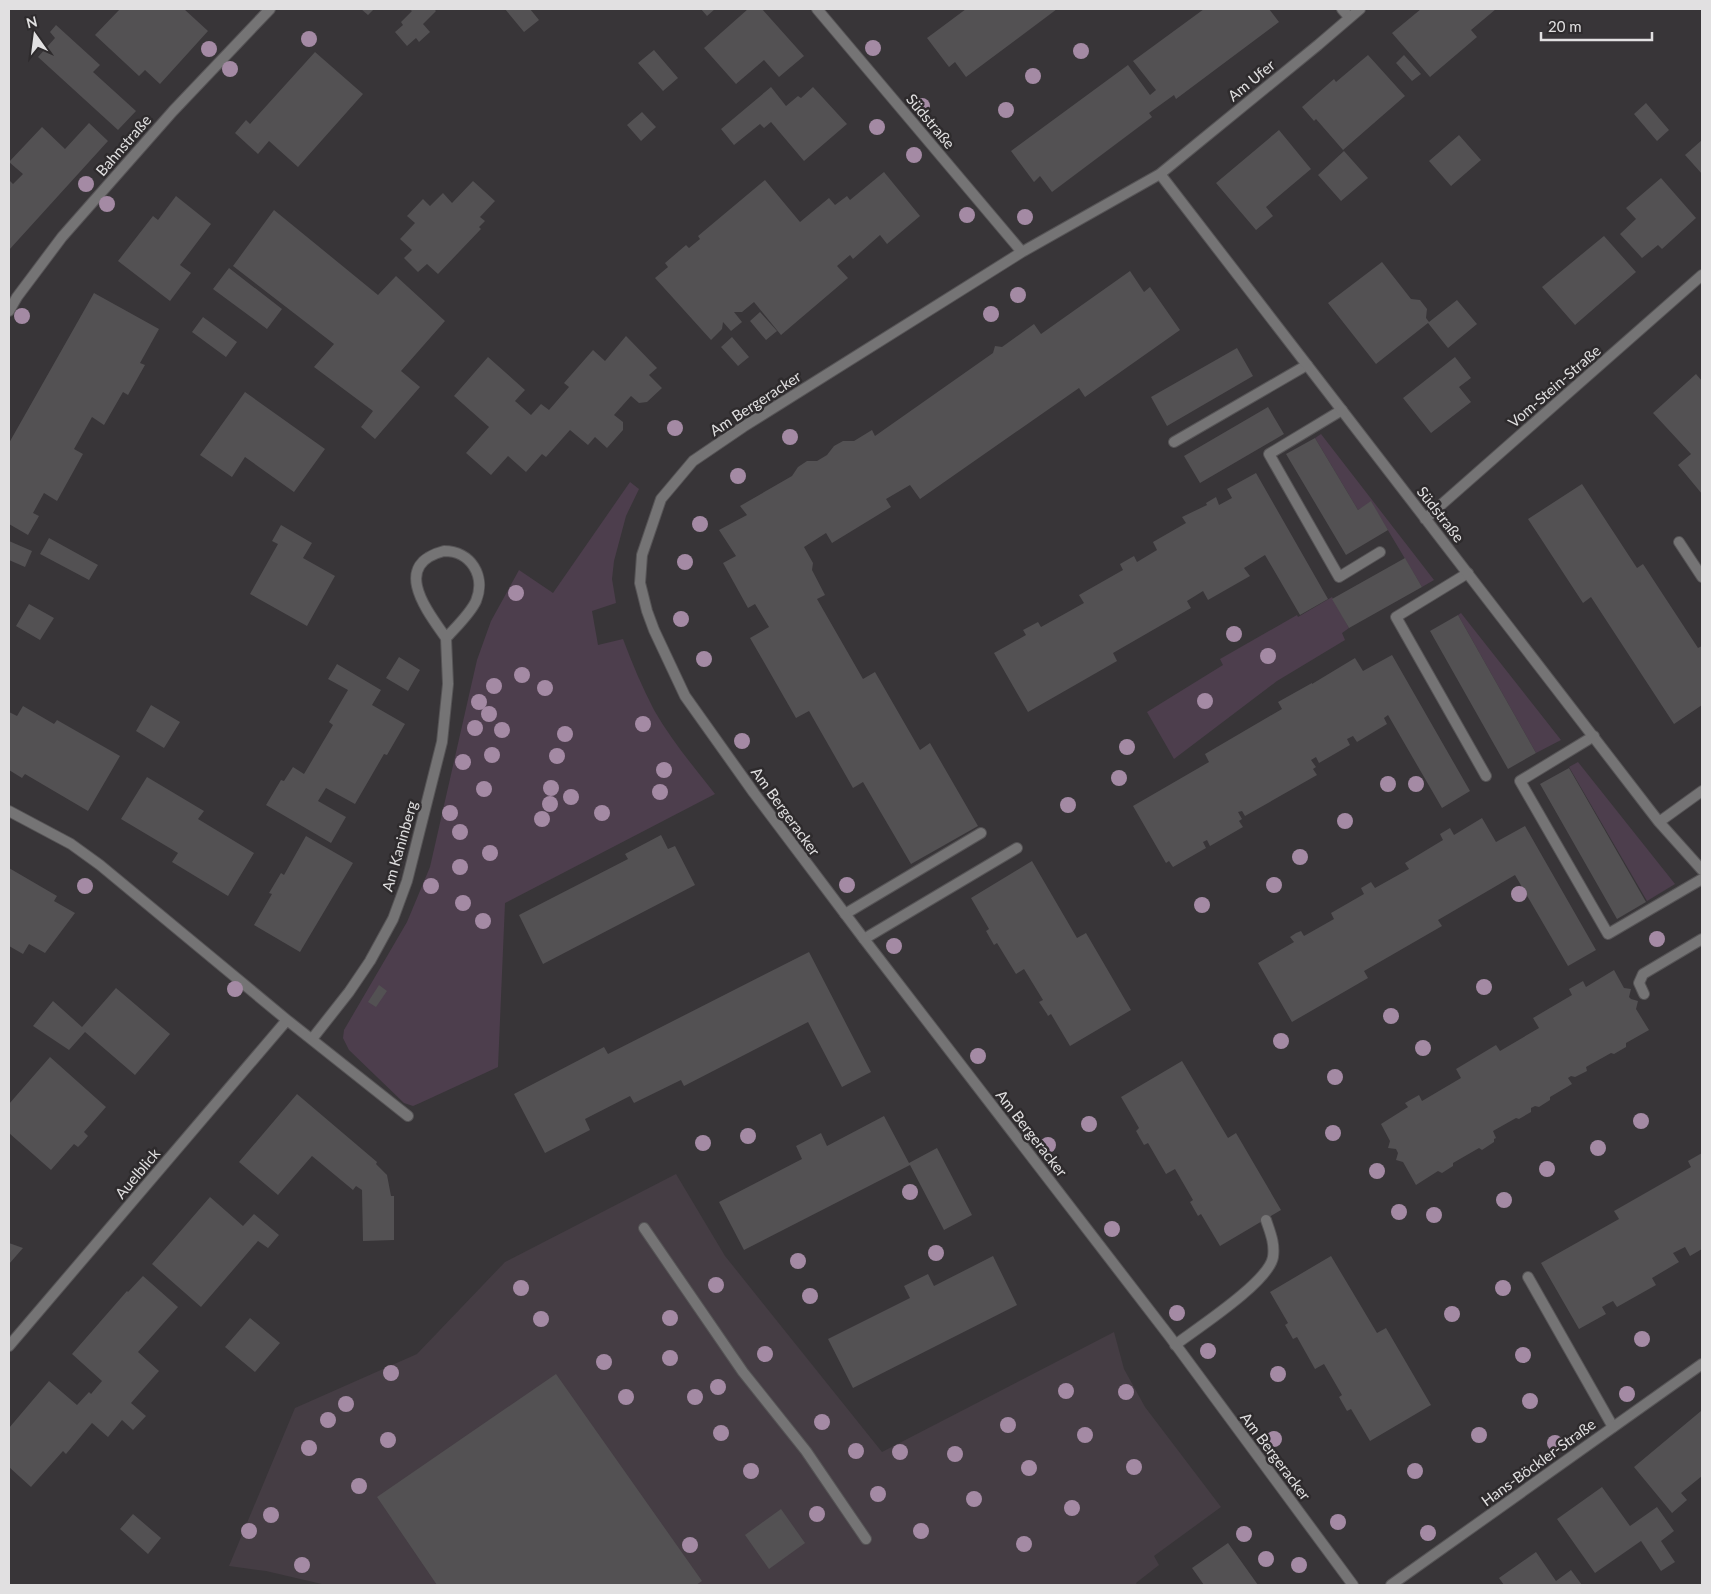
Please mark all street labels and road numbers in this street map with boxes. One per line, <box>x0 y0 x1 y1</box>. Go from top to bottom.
street label: Am Ufer <box>1224 55 1279 104</box>
street label: Südstraße <box>903 90 959 152</box>
street label: Bahnstraße <box>92 111 154 179</box>
street label: Vom-Stein-Straße <box>1504 341 1604 431</box>
street label: Am Bergeracker <box>706 367 804 439</box>
street label: Südstraße <box>1414 482 1468 546</box>
street label: Am Bergeracker <box>748 763 825 859</box>
street label: Am Kaninberg <box>377 798 421 893</box>
street label: Am Bergeracker <box>993 1086 1072 1180</box>
street label: Auelblick <box>111 1144 163 1202</box>
street label: Am Bergeracker <box>1237 1409 1315 1504</box>
street label: Hans-Böckler-Straße <box>1477 1414 1599 1509</box>

